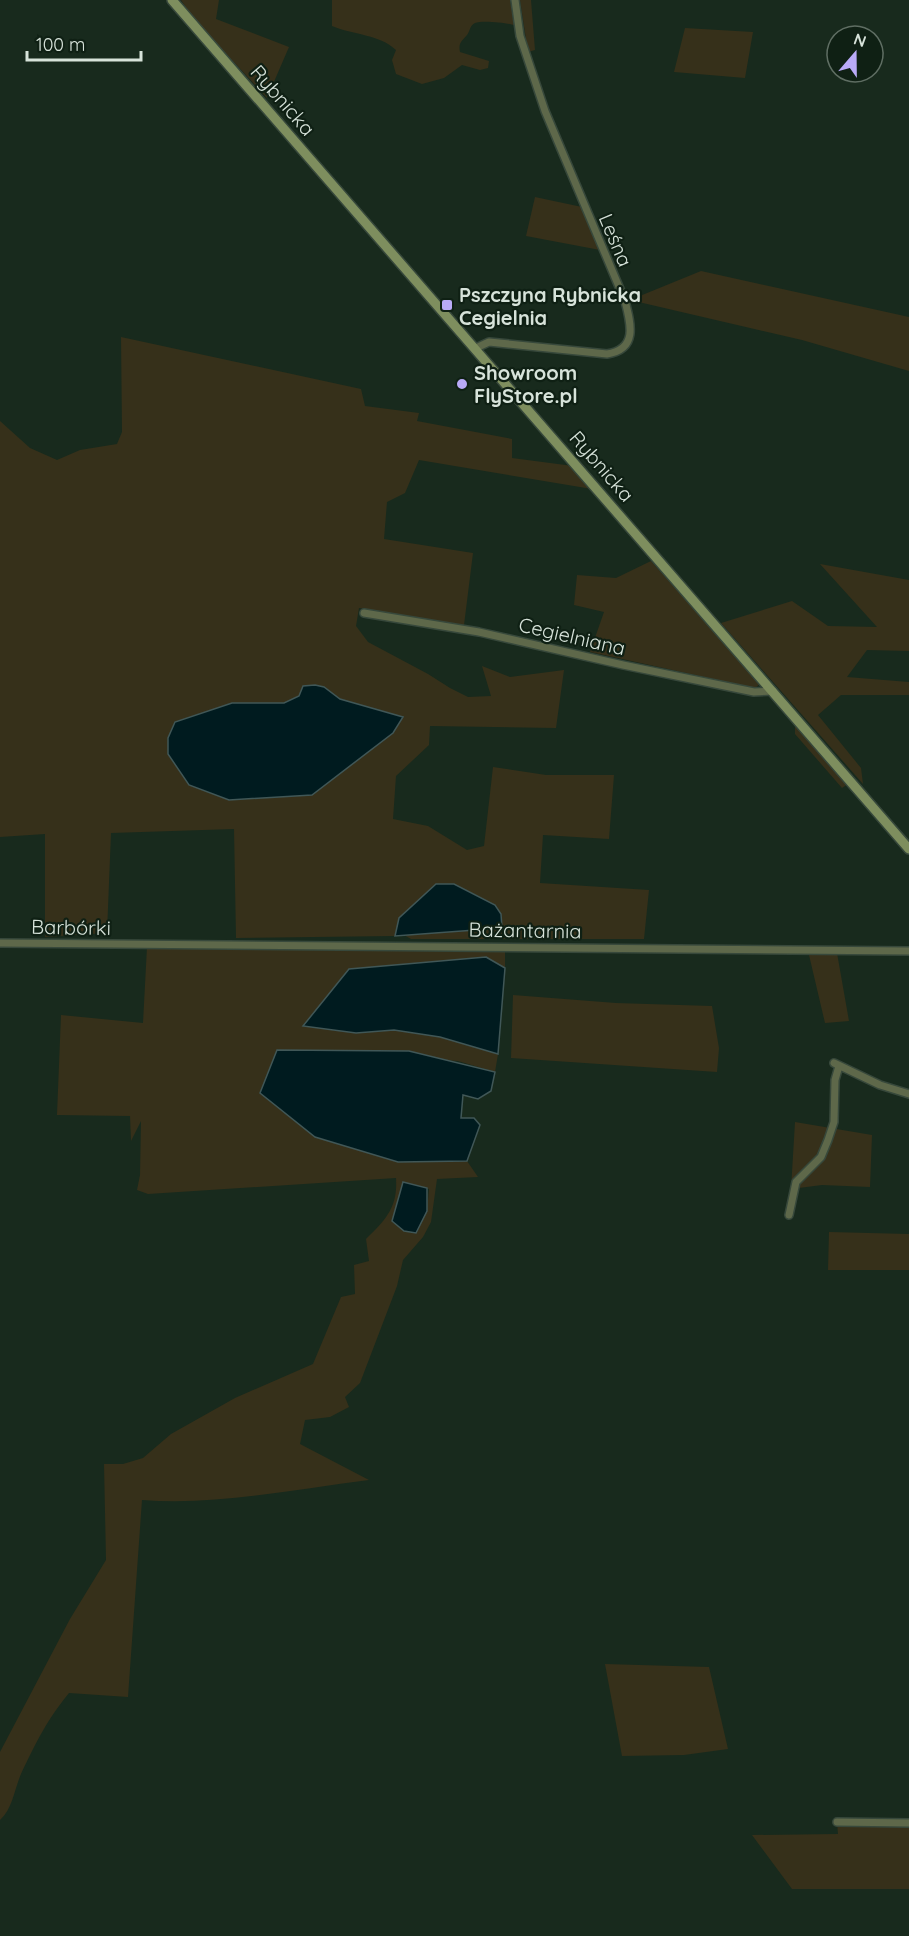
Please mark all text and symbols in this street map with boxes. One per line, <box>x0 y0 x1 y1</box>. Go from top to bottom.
scale bar <box>27 24 141 62</box>
north arrow <box>825 24 885 84</box>
text: N <box>851 28 869 51</box>
text: 100 m <box>36 33 85 56</box>
street label: Rybnicka <box>245 59 321 141</box>
street label: Leśna <box>594 210 638 270</box>
place label: Pszczyna Rybnicka Cegielnia <box>459 282 641 330</box>
marker: Pszczyna Rybnicka Cegielnia <box>440 298 454 312</box>
place label: Showroom FlyStore.pl <box>474 360 578 408</box>
marker: Showroom FlyStore.pl <box>455 377 469 391</box>
street label: Rybnicka <box>564 425 640 507</box>
street label: Cegielniana <box>516 612 628 660</box>
street label: Barbórki <box>31 914 111 940</box>
street label: Bażantarnia <box>468 917 582 943</box>

